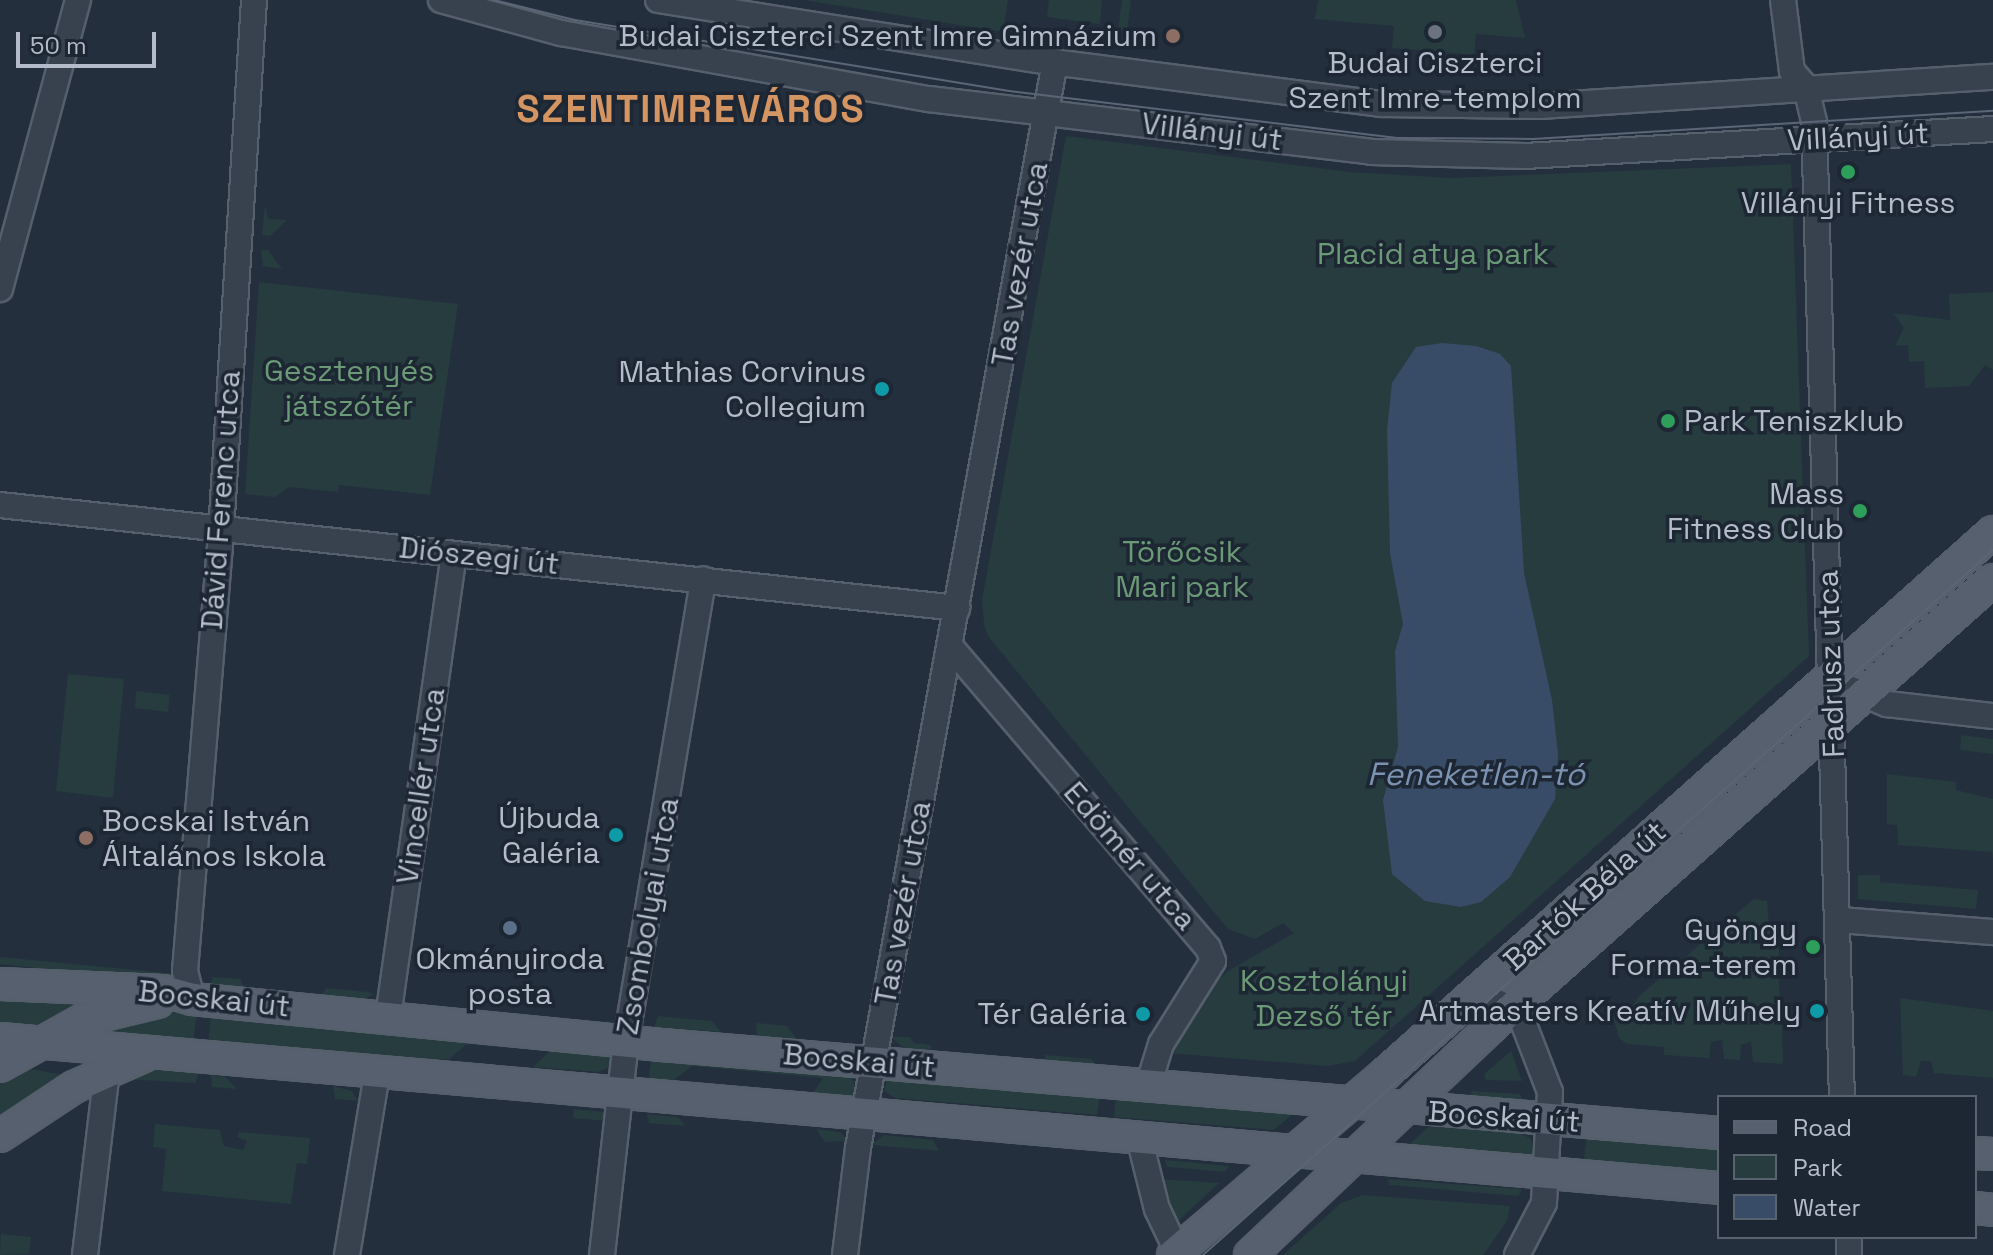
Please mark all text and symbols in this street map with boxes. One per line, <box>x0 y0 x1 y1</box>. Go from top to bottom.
scale bar <box>20 16 160 66</box>
place label: Budai Ciszterci Szent Imre Gimnázium <box>619 18 1157 54</box>
marker: Budai Ciszterci Szent Imre-templom <box>1426 23 1444 41</box>
marker: Budai Ciszterci Szent Imre Gimnázium <box>1164 27 1182 45</box>
text: 50 m <box>30 30 87 61</box>
place label: Budai Ciszterci Szent Imre-templom <box>1289 45 1581 116</box>
district label: SZENTIMREVÁROS <box>517 87 865 133</box>
street label: Villányi út <box>1140 106 1284 158</box>
street label: Villányi út <box>1786 115 1930 159</box>
street label: Tas vezér utca <box>984 159 1056 369</box>
marker: Villányi Fitness <box>1839 163 1857 181</box>
place label: Villányi Fitness <box>1741 185 1955 221</box>
park label: Placid atya park <box>1317 236 1549 272</box>
park label: Gesztenyés játszótér <box>264 353 434 424</box>
place label: Mathias Corvinus Collegium <box>619 354 866 424</box>
street label: Dávid Ferenc utca <box>194 369 248 631</box>
marker: Mathias Corvinus Collegium <box>873 380 891 398</box>
place label: Park Teniszklub <box>1684 403 1905 439</box>
marker: Park Teniszklub <box>1659 412 1677 430</box>
place label: Mass Fitness Club <box>1667 476 1844 546</box>
marker: Mass Fitness Club <box>1851 502 1869 520</box>
street label: Diószegi út <box>397 530 561 582</box>
park label: Törőcsik Mari park <box>1115 534 1249 604</box>
street label: Fadrusz utca <box>1810 570 1852 758</box>
street label: Vincellér utca <box>389 685 453 887</box>
water label: Feneketlen-tó <box>1367 755 1585 793</box>
street label: Edömér utca <box>1056 775 1204 937</box>
street label: Zsombolyai utca <box>609 795 687 1037</box>
street label: Tas vezér utca <box>867 798 939 1008</box>
place label: Újbuda Galéria <box>498 800 600 870</box>
place label: Bocskai István Általános Iskola <box>102 803 326 874</box>
street label: Bartók Béla út <box>1496 814 1674 978</box>
marker: Újbuda Galéria <box>607 826 625 844</box>
marker: Bocskai István Általános Iskola <box>77 829 95 847</box>
place label: Gyöngy Forma-terem <box>1610 912 1797 982</box>
marker: Okmányiroda posta <box>501 919 519 937</box>
marker: Gyöngy Forma-terem <box>1804 938 1822 956</box>
place label: Okmányiroda posta <box>416 941 604 1012</box>
park label: Kosztolányi Dezső tér <box>1240 963 1408 1034</box>
street label: Bocskai út <box>136 973 292 1025</box>
place label: Artmasters Kreatív Műhely <box>1419 993 1801 1029</box>
place label: Tér Galéria <box>978 996 1127 1032</box>
marker: Artmasters Kreatív Műhely <box>1808 1002 1826 1020</box>
marker: Tér Galéria <box>1134 1005 1152 1023</box>
street label: Bocskai út <box>782 1036 936 1086</box>
street label: Bocskai út <box>1427 1094 1581 1140</box>
legend <box>1717 1095 1977 1239</box>
text: Road <box>1793 1112 1852 1143</box>
text: Park <box>1793 1152 1843 1183</box>
text: Water <box>1793 1192 1861 1223</box>

